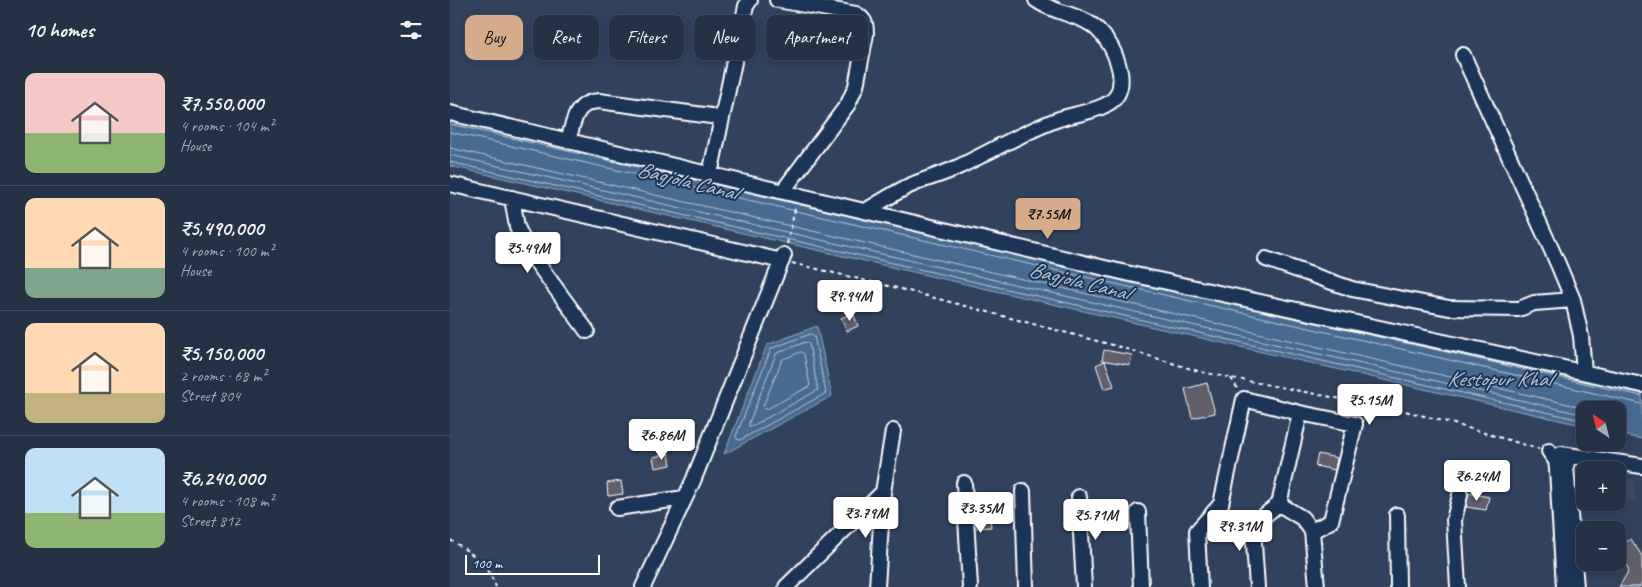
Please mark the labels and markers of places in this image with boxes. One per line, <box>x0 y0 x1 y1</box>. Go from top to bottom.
pin: ₹7.55M <box>1007 198 1089 240</box>
pin: ₹5.49M <box>487 232 569 274</box>
pin: ₹9.94M <box>809 280 891 322</box>
pin: ₹5.15M <box>1329 384 1411 426</box>
pin: ₹6.86M <box>621 418 703 461</box>
pin: ₹6.24M <box>1436 460 1518 502</box>
pin: ₹3.35M <box>940 492 1022 534</box>
pin: ₹3.79M <box>825 496 907 539</box>
pin: ₹5.71M <box>1055 498 1137 541</box>
pin: ₹9.31M <box>1199 510 1281 552</box>

